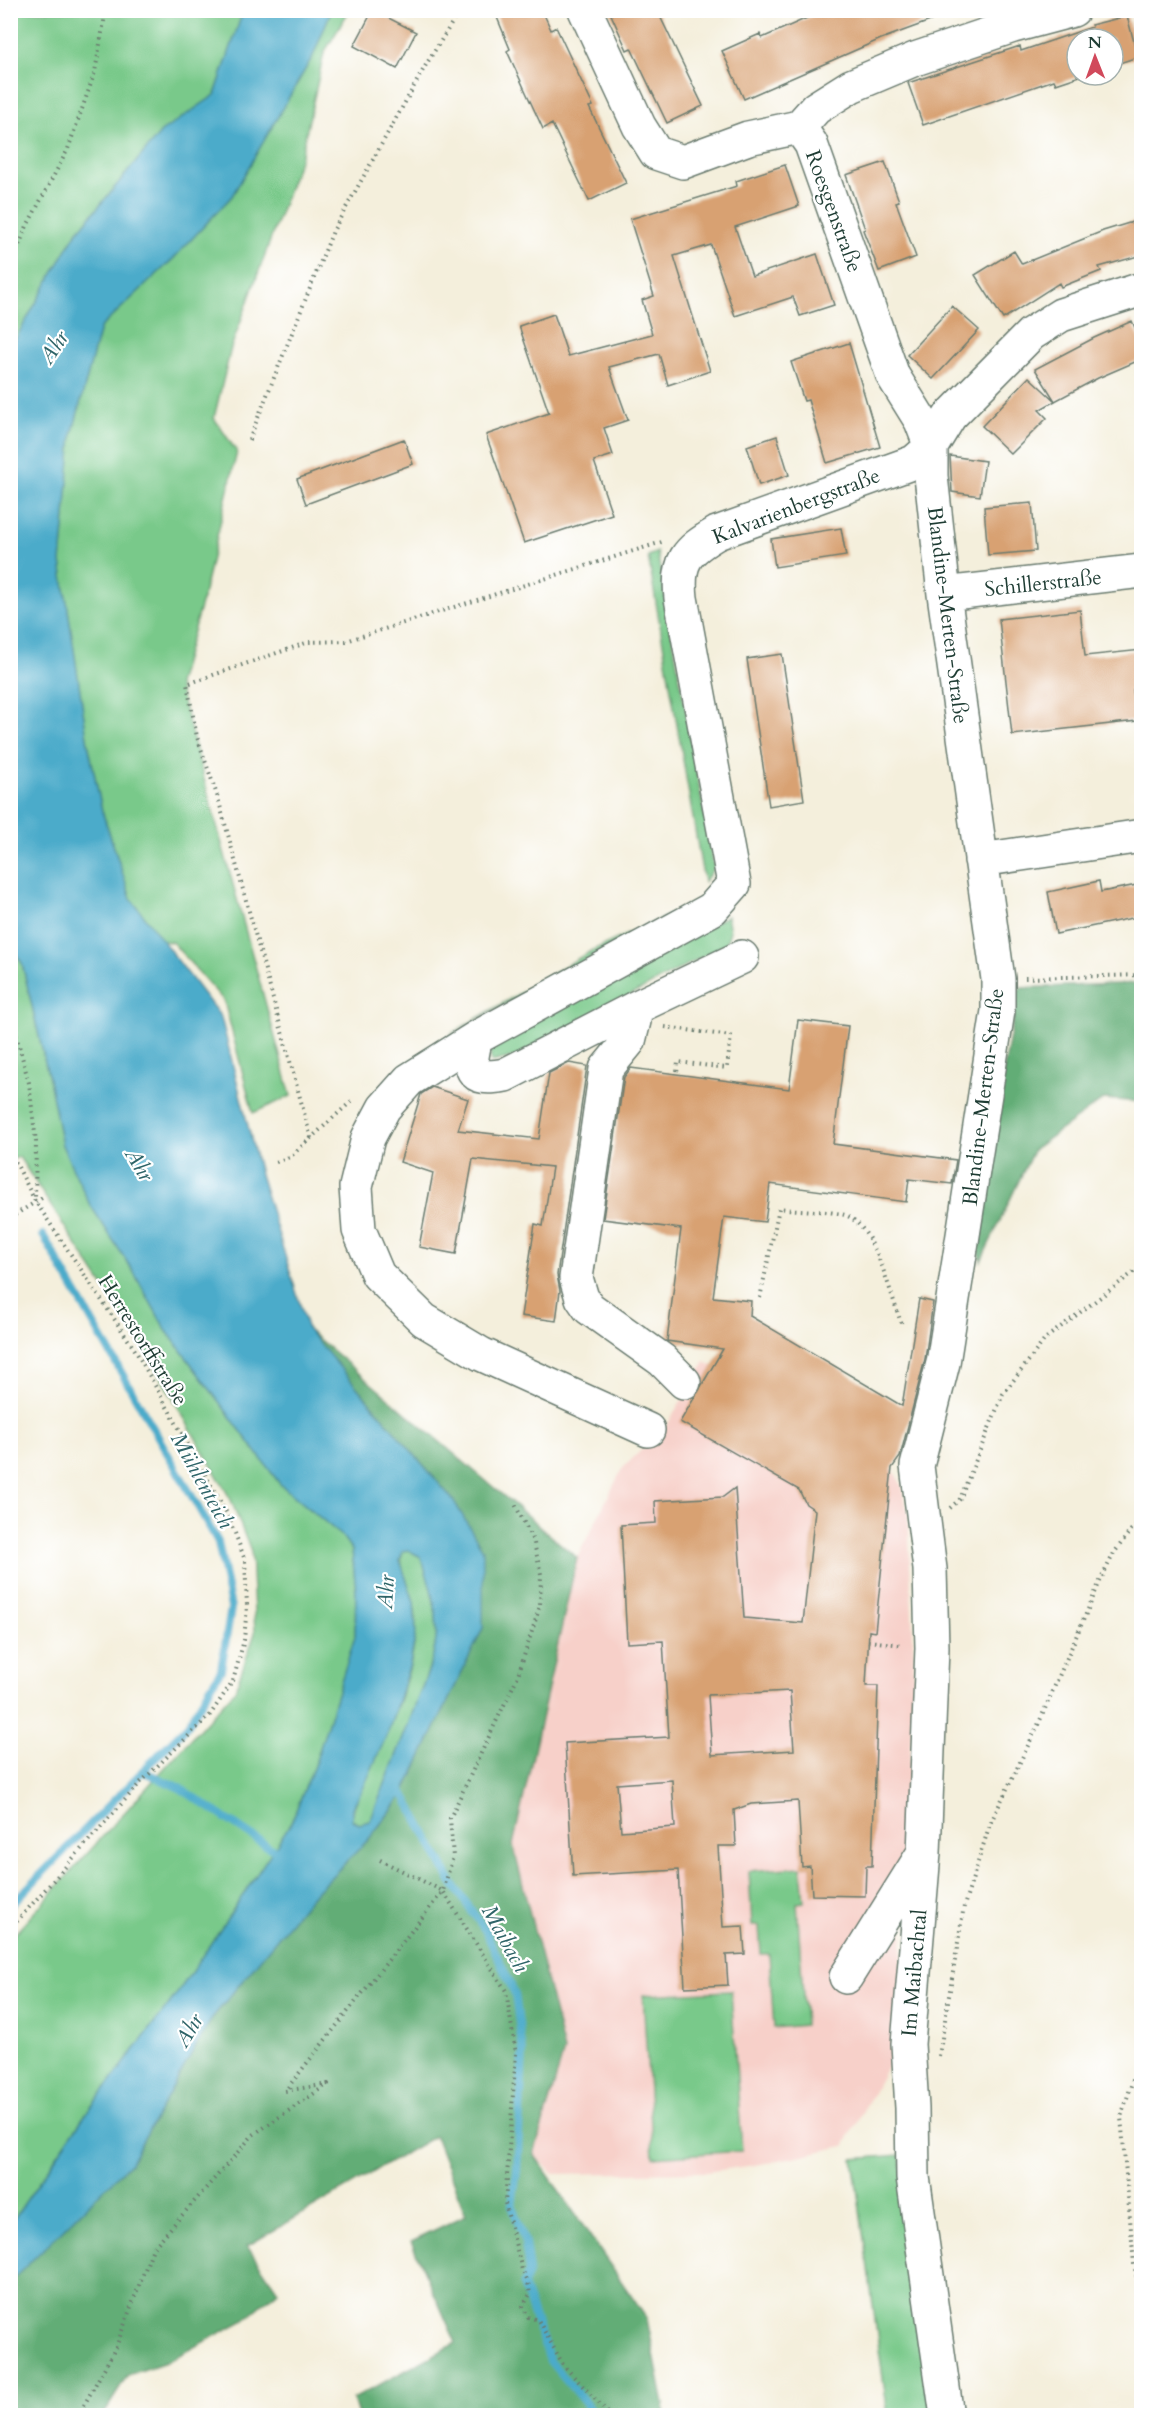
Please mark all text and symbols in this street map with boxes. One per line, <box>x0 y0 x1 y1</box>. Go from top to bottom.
north arrow <box>1065 27 1125 87</box>
text: N <box>1088 32 1102 54</box>
street label: Roesgenstraße <box>798 146 869 276</box>
water label: Ahr <box>31 324 76 371</box>
street label: Kalvarienbergstraße <box>708 461 884 552</box>
street label: Blandine-Merten-Straße <box>920 505 975 725</box>
street label: Schillerstraße <box>983 563 1103 604</box>
street label: Blandine-Merten-Straße <box>956 987 1011 1207</box>
water label: Ahr <box>117 1141 161 1188</box>
street label: Herrestorffstraße <box>91 1269 195 1411</box>
water label: Mühlenteich <box>163 1427 241 1534</box>
water label: Ahr <box>370 1573 402 1611</box>
water label: Maibach <box>474 1899 536 1978</box>
street label: Im Maibachtal <box>894 1908 935 2038</box>
water label: Ahr <box>167 2007 211 2054</box>

